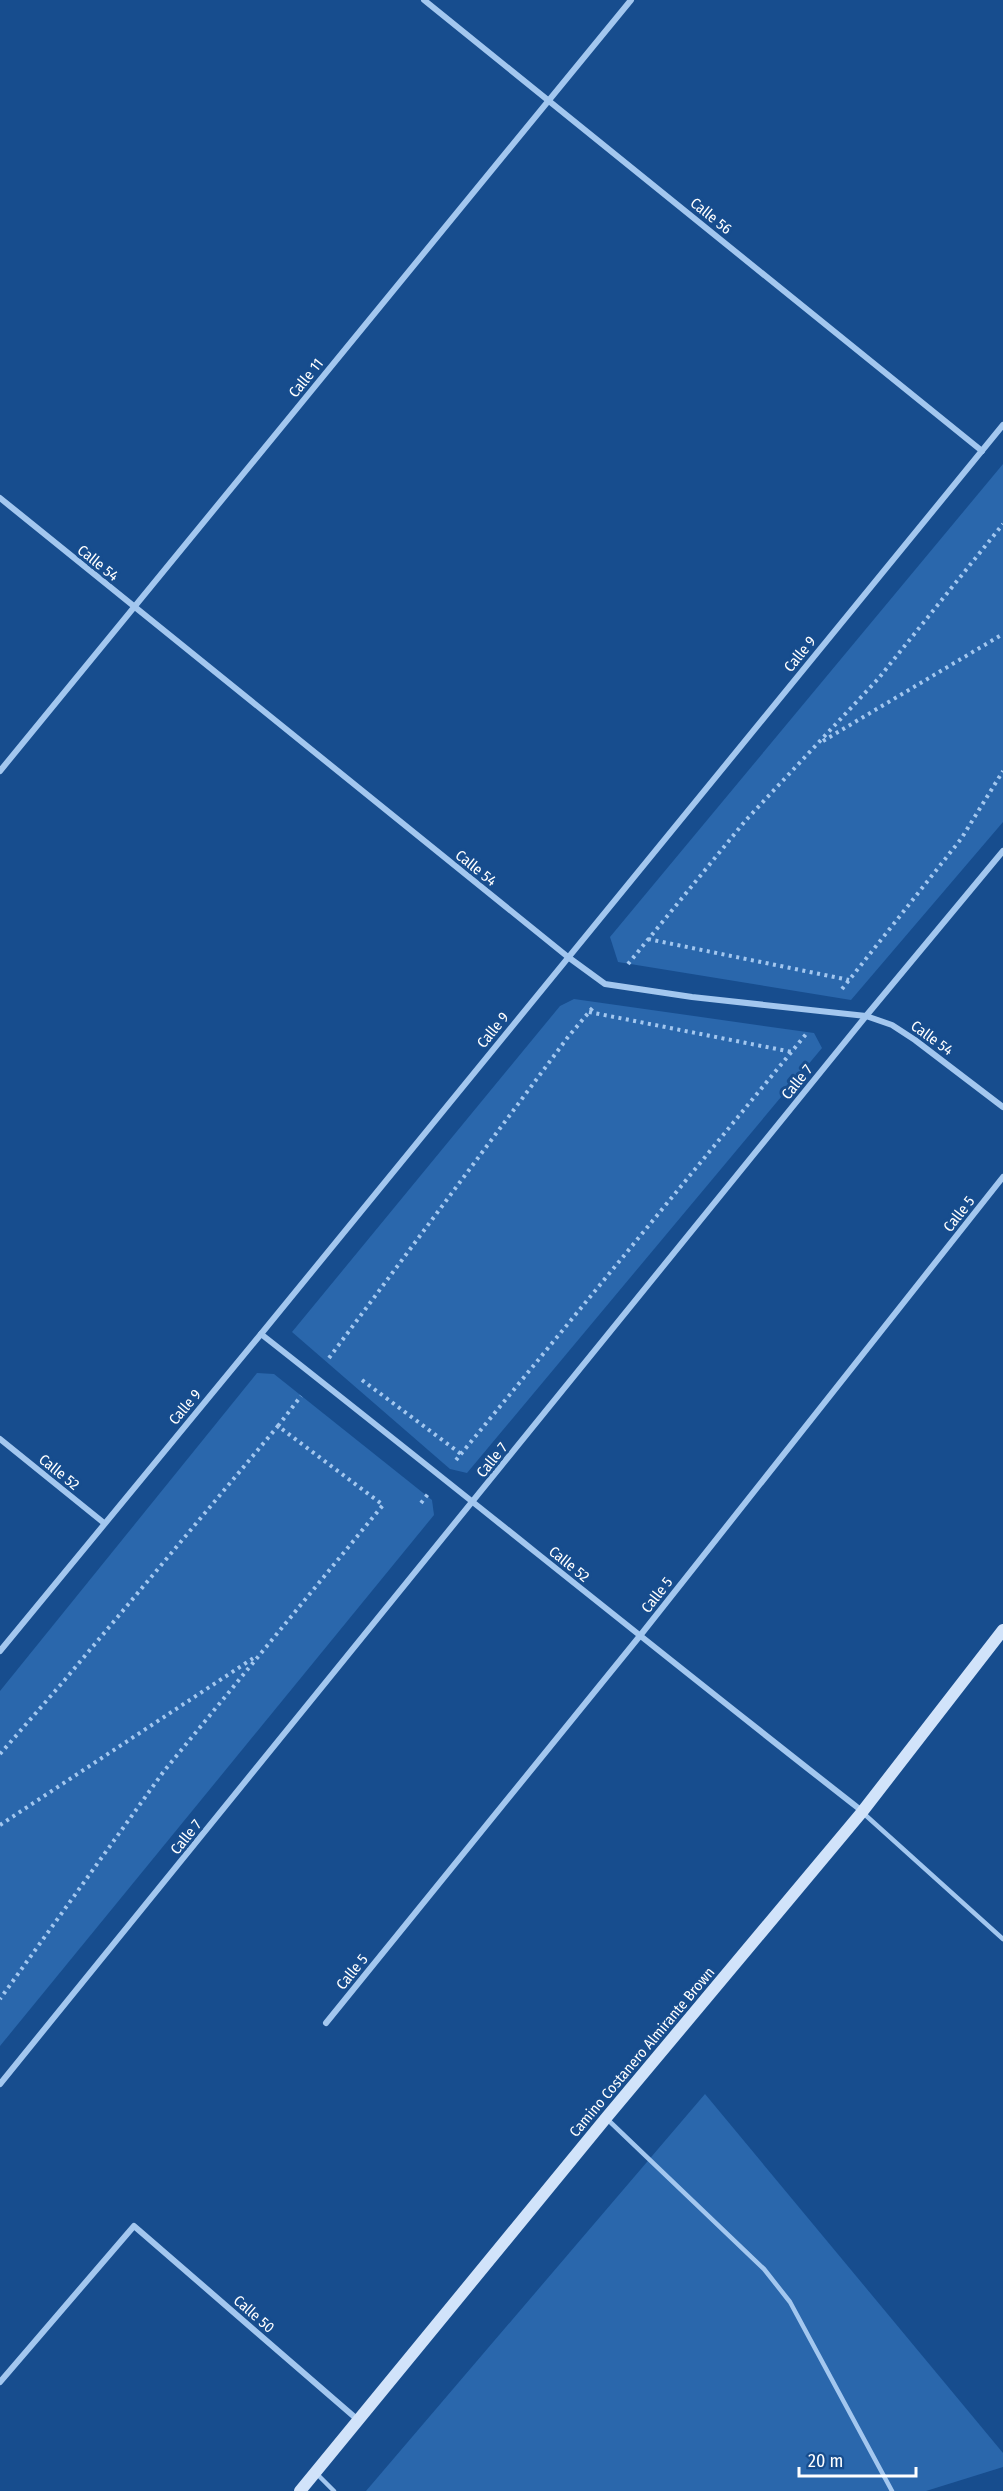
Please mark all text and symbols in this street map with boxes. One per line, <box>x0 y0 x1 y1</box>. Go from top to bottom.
street label: Calle 56 <box>687 194 735 238</box>
street label: Calle 11 <box>285 355 327 401</box>
street label: Calle 54 <box>74 541 122 585</box>
street label: Calle 9 <box>780 633 820 675</box>
street label: Calle 54 <box>452 846 500 890</box>
street label: Calle 9 <box>473 1009 513 1051</box>
street label: Calle 54 <box>907 1017 957 1059</box>
street label: Calle 7 <box>778 1061 816 1103</box>
street label: Calle 5 <box>939 1192 979 1235</box>
street label: Calle 9 <box>165 1386 205 1428</box>
street label: Calle 7 <box>473 1439 511 1481</box>
street label: Calle 52 <box>35 1450 83 1494</box>
street label: Calle 52 <box>545 1542 593 1586</box>
street label: Calle 5 <box>637 1573 677 1616</box>
street label: Calle 7 <box>167 1816 205 1858</box>
street label: Calle 5 <box>332 1951 372 1993</box>
street label: Camino Costanero Almirante Brown <box>566 1963 718 2141</box>
street label: Calle 50 <box>230 2291 278 2337</box>
scale bar <box>799 2440 916 2478</box>
text: 20 m <box>808 2450 843 2472</box>

